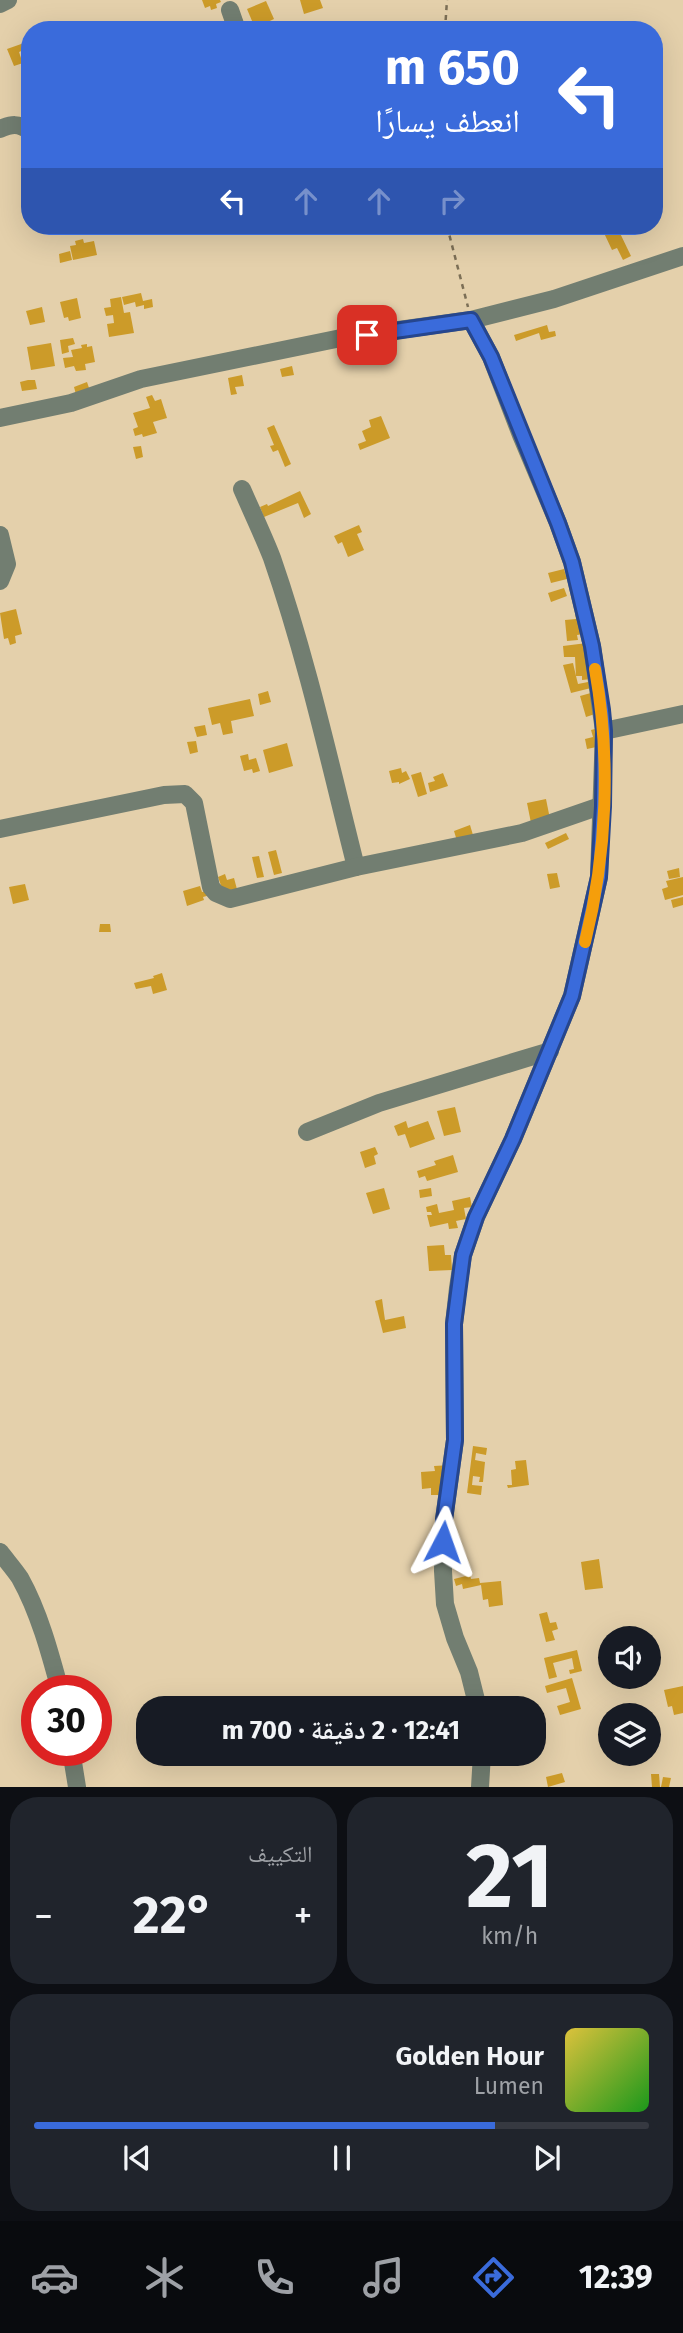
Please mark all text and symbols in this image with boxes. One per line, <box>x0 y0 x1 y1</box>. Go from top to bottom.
text: 650 m <box>385 38 520 97</box>
icon: left <box>544 49 635 140</box>
text: انعطف يسارًا <box>375 102 520 140</box>
icon: left <box>214 182 252 220</box>
icon: ahead <box>287 182 325 220</box>
icon: ahead <box>360 182 398 220</box>
icon: right <box>433 182 471 220</box>
pin <box>337 305 397 365</box>
icon: arrive <box>348 316 386 354</box>
position arrow <box>406 1505 480 1579</box>
map controls <box>598 1626 661 1766</box>
button: sound <box>598 1626 661 1689</box>
speed limit sign: 30 <box>21 1675 112 1766</box>
button: layers <box>598 1703 661 1766</box>
text: 12:41 · 2 دقيقة · 700 m <box>222 1715 460 1746</box>
text: 21 <box>466 1822 553 1931</box>
text: التكييف <box>248 1840 313 1868</box>
text: 22° <box>133 1884 214 1947</box>
text: − <box>34 1893 53 1939</box>
text: + <box>294 1893 312 1939</box>
text: km/h <box>481 1922 538 1950</box>
text: Golden Hour <box>396 2041 544 2072</box>
text: Lumen <box>474 2072 544 2100</box>
icon: previous <box>118 2139 156 2177</box>
icon: pause <box>323 2139 361 2177</box>
icon: next <box>528 2139 566 2177</box>
icon: car <box>30 2253 79 2302</box>
icon: climate <box>140 2253 189 2302</box>
icon: phone <box>250 2253 299 2302</box>
icon: music <box>359 2253 408 2302</box>
icon: directions <box>469 2253 518 2302</box>
text: 12:39 <box>579 2258 653 2296</box>

